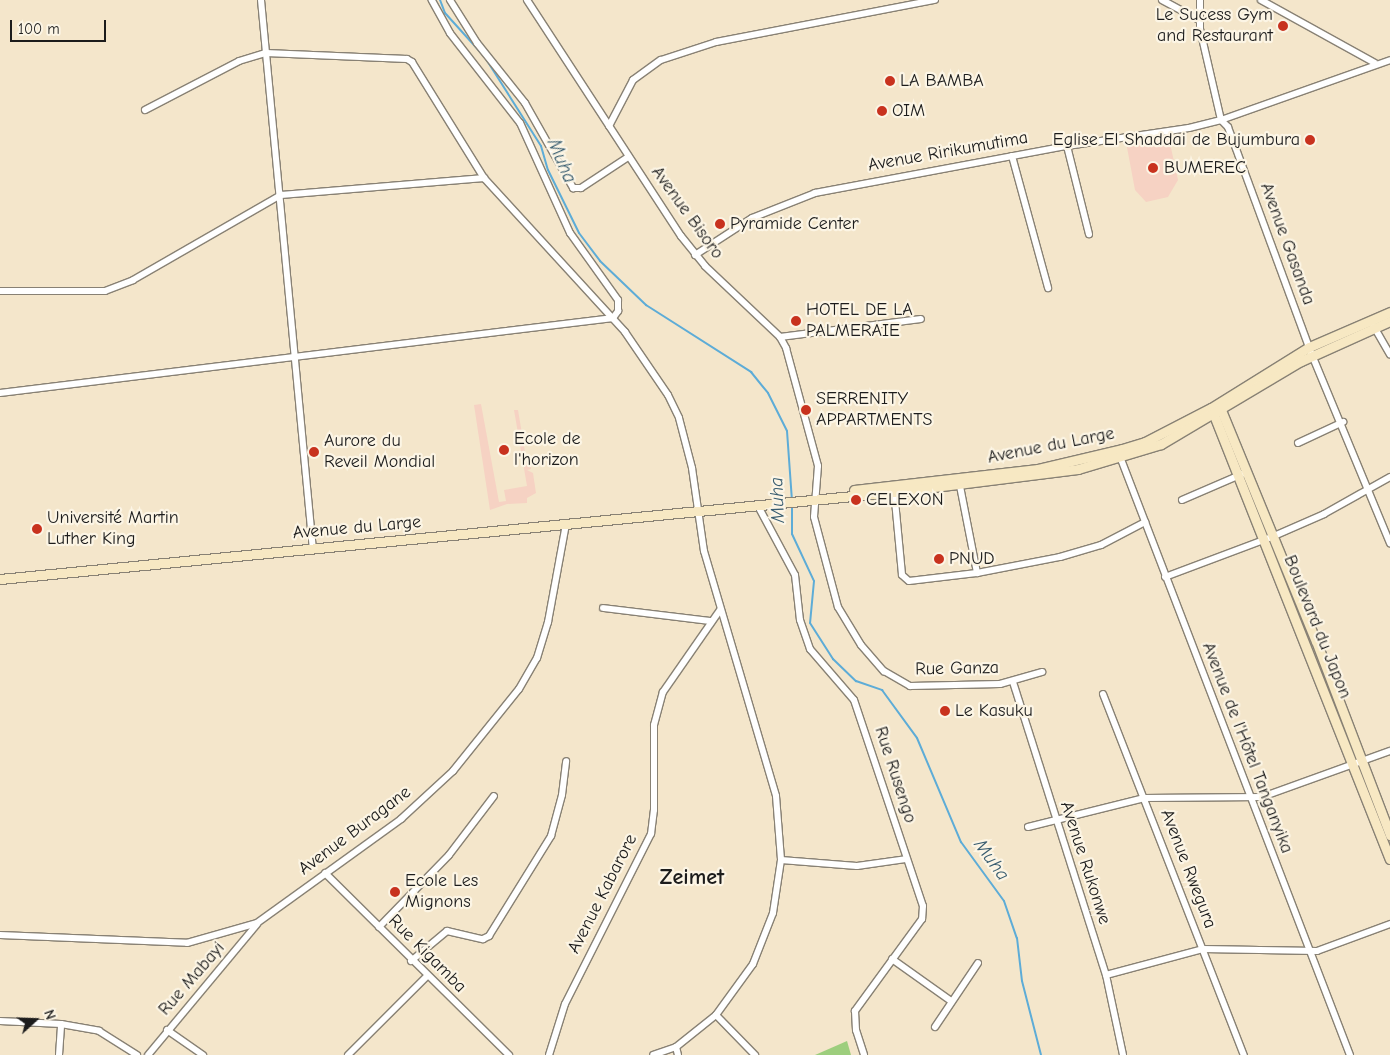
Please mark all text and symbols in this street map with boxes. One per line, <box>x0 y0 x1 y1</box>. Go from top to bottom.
place label: Le Sucess Gym and Restaurant <box>1156 5 1273 48</box>
scale bar <box>12 10 109 42</box>
text: 100 m <box>18 20 60 38</box>
marker: Le Sucess Gym and Restaurant <box>1277 20 1289 32</box>
place label: LA BAMBA <box>900 70 984 92</box>
marker: LA BAMBA <box>884 75 896 87</box>
place label: OIM <box>892 100 925 122</box>
marker: OIM <box>876 105 888 117</box>
street label: Avenue Ririkumutima <box>866 127 1030 177</box>
place label: Eglise El Shaddai de Bujumbura <box>1053 129 1300 151</box>
marker: Eglise El Shaddai de Bujumbura <box>1304 134 1316 146</box>
water label: Muha <box>542 135 580 187</box>
place label: BUMEREC <box>1164 157 1246 179</box>
marker: BUMEREC <box>1146 161 1160 175</box>
street label: Avenue Bisoro <box>646 162 728 264</box>
street label: Avenue Gasanda <box>1255 180 1319 308</box>
place label: Pyramide Center <box>730 213 859 235</box>
marker: Pyramide Center <box>714 218 726 230</box>
place label: HOTEL DE LA PALMERAIE <box>806 300 913 342</box>
marker: HOTEL DE LA PALMERAIE <box>790 315 802 327</box>
place label: SERRENITY APPARTMENTS <box>816 389 932 432</box>
marker: SERRENITY APPARTMENTS <box>800 404 812 416</box>
street label: Avenue du Large <box>986 423 1116 469</box>
place label: Ecole de l'horizon <box>514 429 581 472</box>
place label: Aurore du Reveil Mondial <box>324 431 435 474</box>
marker: Ecole de l'horizon <box>498 444 510 456</box>
marker: Aurore du Reveil Mondial <box>308 446 320 458</box>
water label: Muha <box>766 477 790 523</box>
place label: CELEXON <box>866 489 944 511</box>
marker: CELEXON <box>850 494 862 506</box>
place label: Université Martin Luther King <box>47 508 179 550</box>
street label: Avenue du Large <box>292 512 422 544</box>
marker: Université Martin Luther King <box>31 523 43 535</box>
place label: PNUD <box>949 548 995 570</box>
street label: Boulevard du Japon <box>1278 552 1356 702</box>
marker: PNUD <box>933 553 945 565</box>
street label: Avenue de l'Hôtel Tanganyika <box>1197 639 1297 857</box>
street label: Rue Ganza <box>915 657 999 681</box>
place label: Le Kasuku <box>955 700 1033 722</box>
marker: Le Kasuku <box>939 705 951 717</box>
street label: Rue Rusengo <box>869 724 921 826</box>
street label: Avenue Buragane <box>295 782 415 880</box>
street label: Avenue Rukonwe <box>1055 799 1115 927</box>
street label: Avenue Rwegura <box>1155 806 1221 932</box>
street label: Avenue Kabarore <box>564 831 642 957</box>
water label: Muha <box>968 835 1014 885</box>
district label: Zeimet <box>660 865 724 891</box>
place label: Ecole Les Mignons <box>405 871 478 914</box>
marker: Ecole Les Mignons <box>389 886 401 898</box>
street label: Rue Kigamba <box>383 910 471 998</box>
street label: Rue Mabayi <box>154 938 230 1020</box>
north arrow <box>10 995 60 1045</box>
text: N <box>40 1007 59 1022</box>

